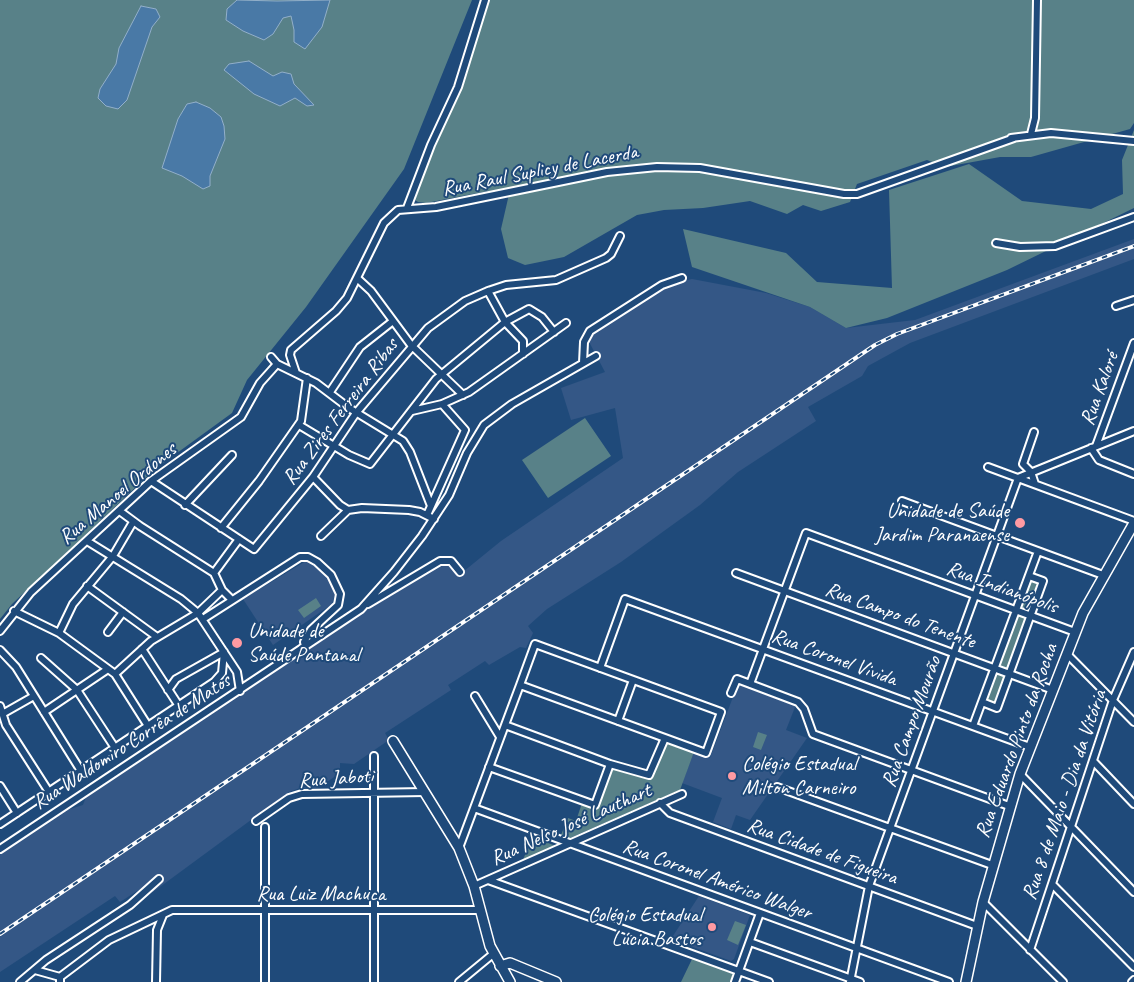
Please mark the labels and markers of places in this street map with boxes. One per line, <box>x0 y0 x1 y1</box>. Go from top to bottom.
place label: Unidade de Saúde Jardim Paranaense <box>875 498 1009 548</box>
marker: Unidade de Saúde Jardim Paranaense <box>1013 516 1027 530</box>
place label: Unidade de Saúde Pantanal <box>248 618 360 668</box>
marker: Unidade de Saúde Pantanal <box>230 636 244 650</box>
place label: Colégio Estadual Milton Carneiro <box>742 751 856 801</box>
marker: Colégio Estadual Milton Carneiro <box>726 770 738 782</box>
place label: Colégio Estadual Lúcia Bastos <box>588 902 702 952</box>
marker: Colégio Estadual Lúcia Bastos <box>706 921 718 933</box>

